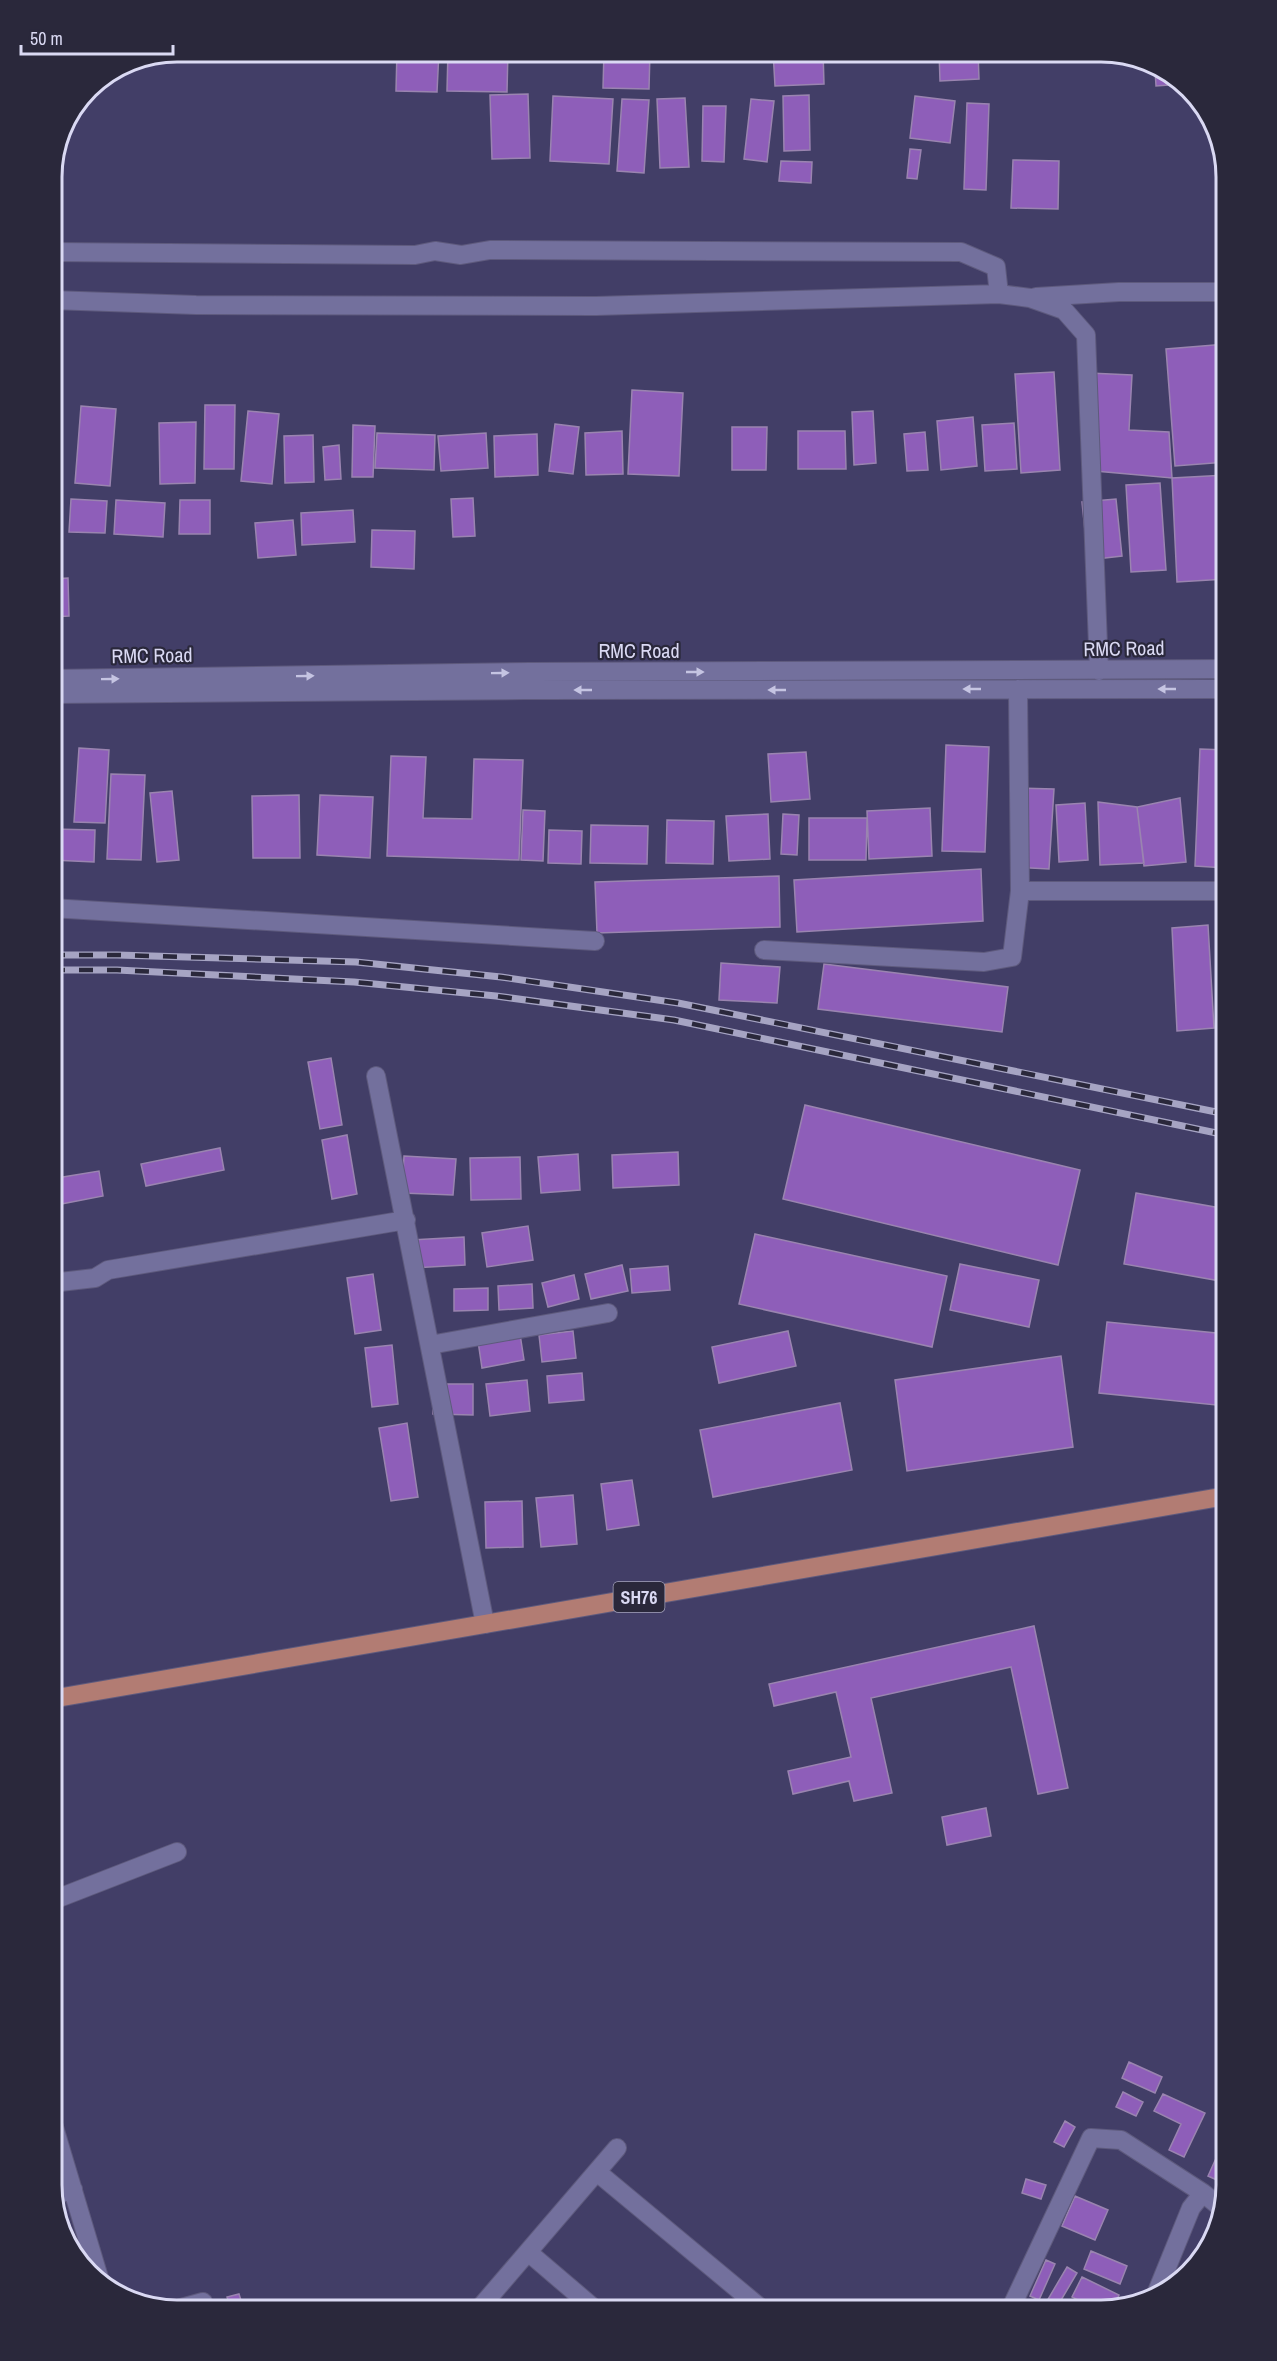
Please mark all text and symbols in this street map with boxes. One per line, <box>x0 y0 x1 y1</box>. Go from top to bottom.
scale bar <box>21 18 172 56</box>
text: 50 m <box>30 26 63 51</box>
street label: RMC Road <box>1083 634 1165 662</box>
street label: RMC Road <box>598 637 680 664</box>
street label: RMC Road <box>111 641 193 669</box>
one-way arrow <box>685 667 704 677</box>
one-way arrow <box>490 668 509 678</box>
one-way arrow <box>295 671 314 681</box>
one-way arrow <box>100 674 119 683</box>
one-way arrow <box>963 684 982 694</box>
one-way arrow <box>1158 684 1177 694</box>
one-way arrow <box>573 685 592 695</box>
one-way arrow <box>768 685 787 695</box>
road number: SH76 <box>614 1582 664 1612</box>

